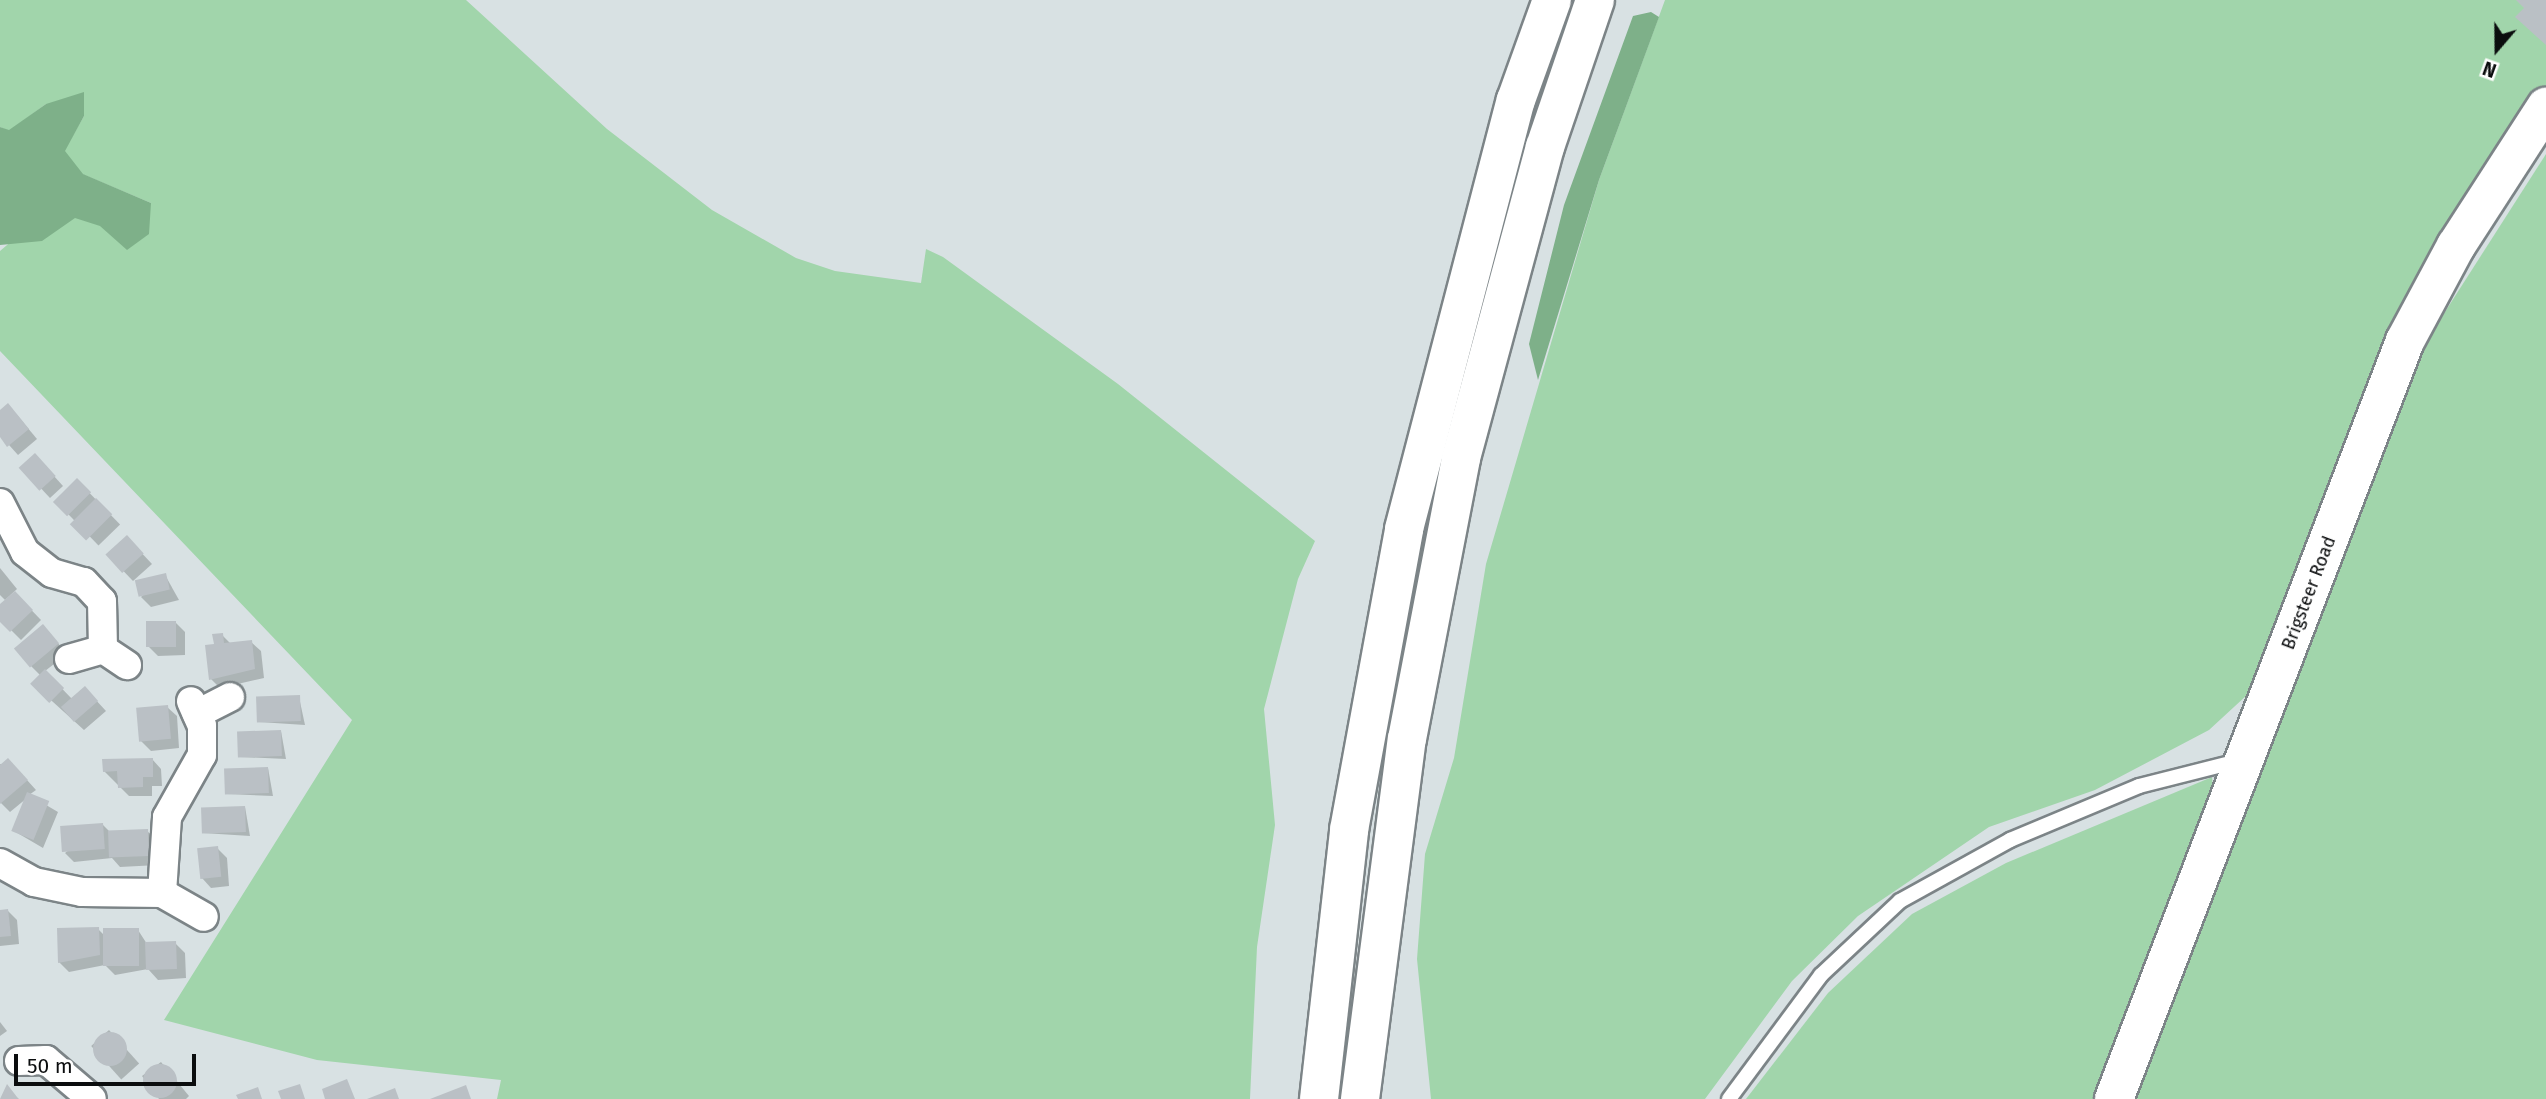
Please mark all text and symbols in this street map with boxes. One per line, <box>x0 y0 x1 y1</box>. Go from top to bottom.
north arrow <box>2462 14 2532 84</box>
text: N <box>2480 56 2500 82</box>
street label: Brigsteer Road <box>2277 533 2341 653</box>
scale bar <box>18 1040 200 1084</box>
text: 50 m <box>27 1053 73 1079</box>

